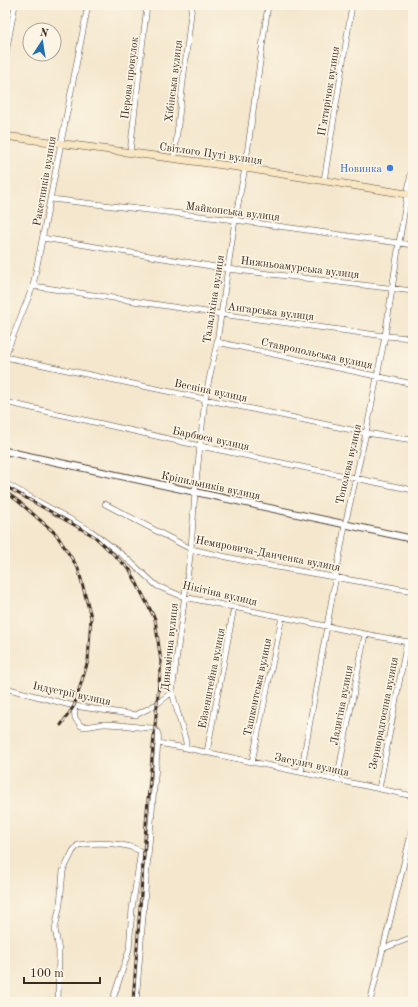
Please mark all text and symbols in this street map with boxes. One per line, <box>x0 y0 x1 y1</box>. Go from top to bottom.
north arrow <box>22 22 62 62</box>
text: N <box>39 27 50 40</box>
street label: Перова провулок <box>120 36 141 120</box>
street label: Хібінська вулиця <box>164 39 185 123</box>
street label: П’ятирічок вулиця <box>317 45 342 137</box>
street label: Ракетників вулиця <box>32 135 59 227</box>
street label: Світлого Путі вулиця <box>159 142 263 167</box>
marker: Новинка <box>385 163 395 173</box>
place label: Новинка <box>340 164 383 175</box>
street label: Майкопська вулиця <box>185 201 281 224</box>
street label: Талаліхіна вулиця <box>202 254 227 344</box>
street label: Нижньоамурська вулиця <box>240 256 360 281</box>
street label: Ангарська вулиця <box>227 302 315 323</box>
street label: Ставропольська вулиця <box>260 337 374 372</box>
street label: Весніна вулиця <box>173 378 249 405</box>
street label: Тополєва вулиця <box>335 423 364 506</box>
street label: Барбюса вулиця <box>171 426 251 453</box>
street label: Кріпильників вулиця <box>160 471 262 502</box>
street label: Немировича-Данченка вулиця <box>194 535 341 574</box>
street label: Нікітіна вулиця <box>181 580 258 608</box>
street label: Динамічна вулиця <box>160 602 181 692</box>
street label: Ейзенштейна вулиця <box>197 627 228 729</box>
street label: Ташкентська вулиця <box>243 637 274 737</box>
street label: Зернорадгоспна вулиця <box>368 656 401 770</box>
street label: Ладигіна вулиця <box>329 664 356 746</box>
street label: Індустрії вулиця <box>32 681 112 708</box>
street label: Засулич вулиця <box>273 752 350 779</box>
scale bar <box>24 959 100 985</box>
text: 100 m <box>30 968 64 980</box>

